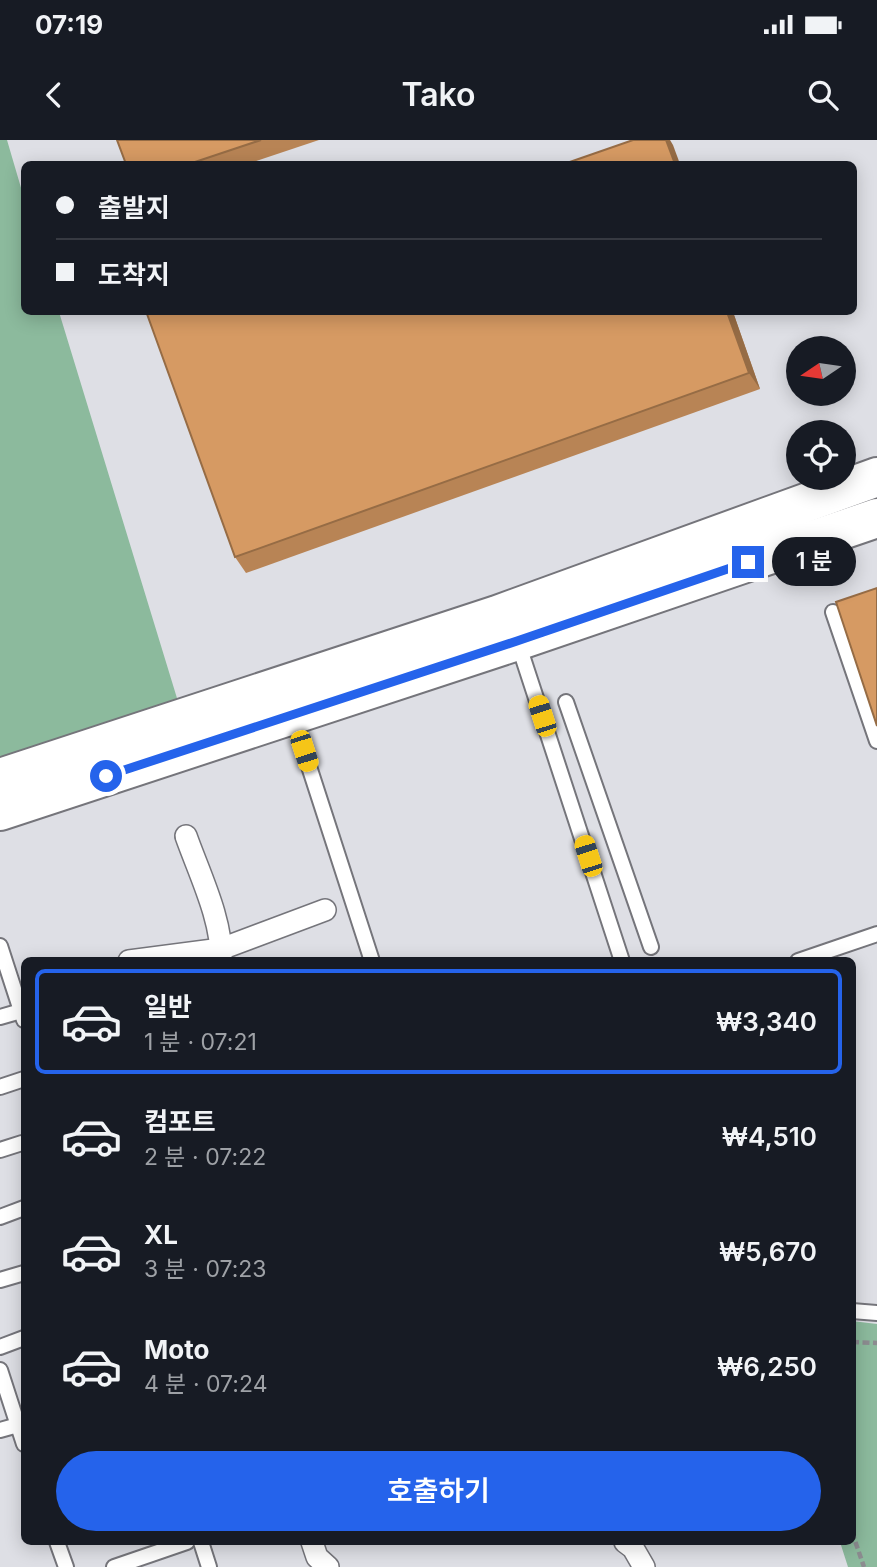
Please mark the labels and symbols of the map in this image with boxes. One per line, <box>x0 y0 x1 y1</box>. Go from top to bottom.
north arrow <box>786 336 856 406</box>
callout: 1 분 <box>772 538 856 586</box>
route end <box>732 546 764 578</box>
car <box>526 693 559 739</box>
car <box>288 728 321 774</box>
route start <box>90 760 122 792</box>
car <box>572 833 605 879</box>

